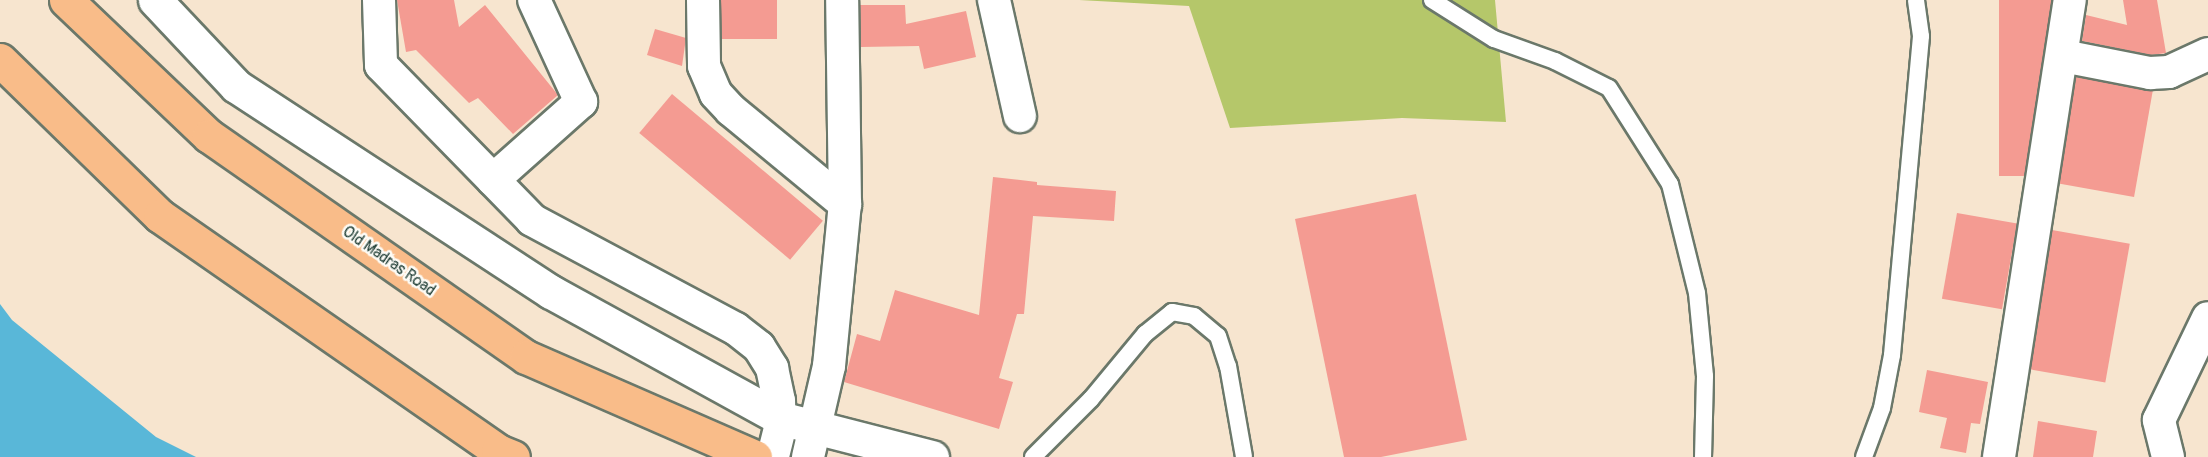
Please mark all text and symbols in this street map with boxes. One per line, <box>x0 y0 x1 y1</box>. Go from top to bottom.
street label: Old Madras Road <box>339 222 439 300</box>

